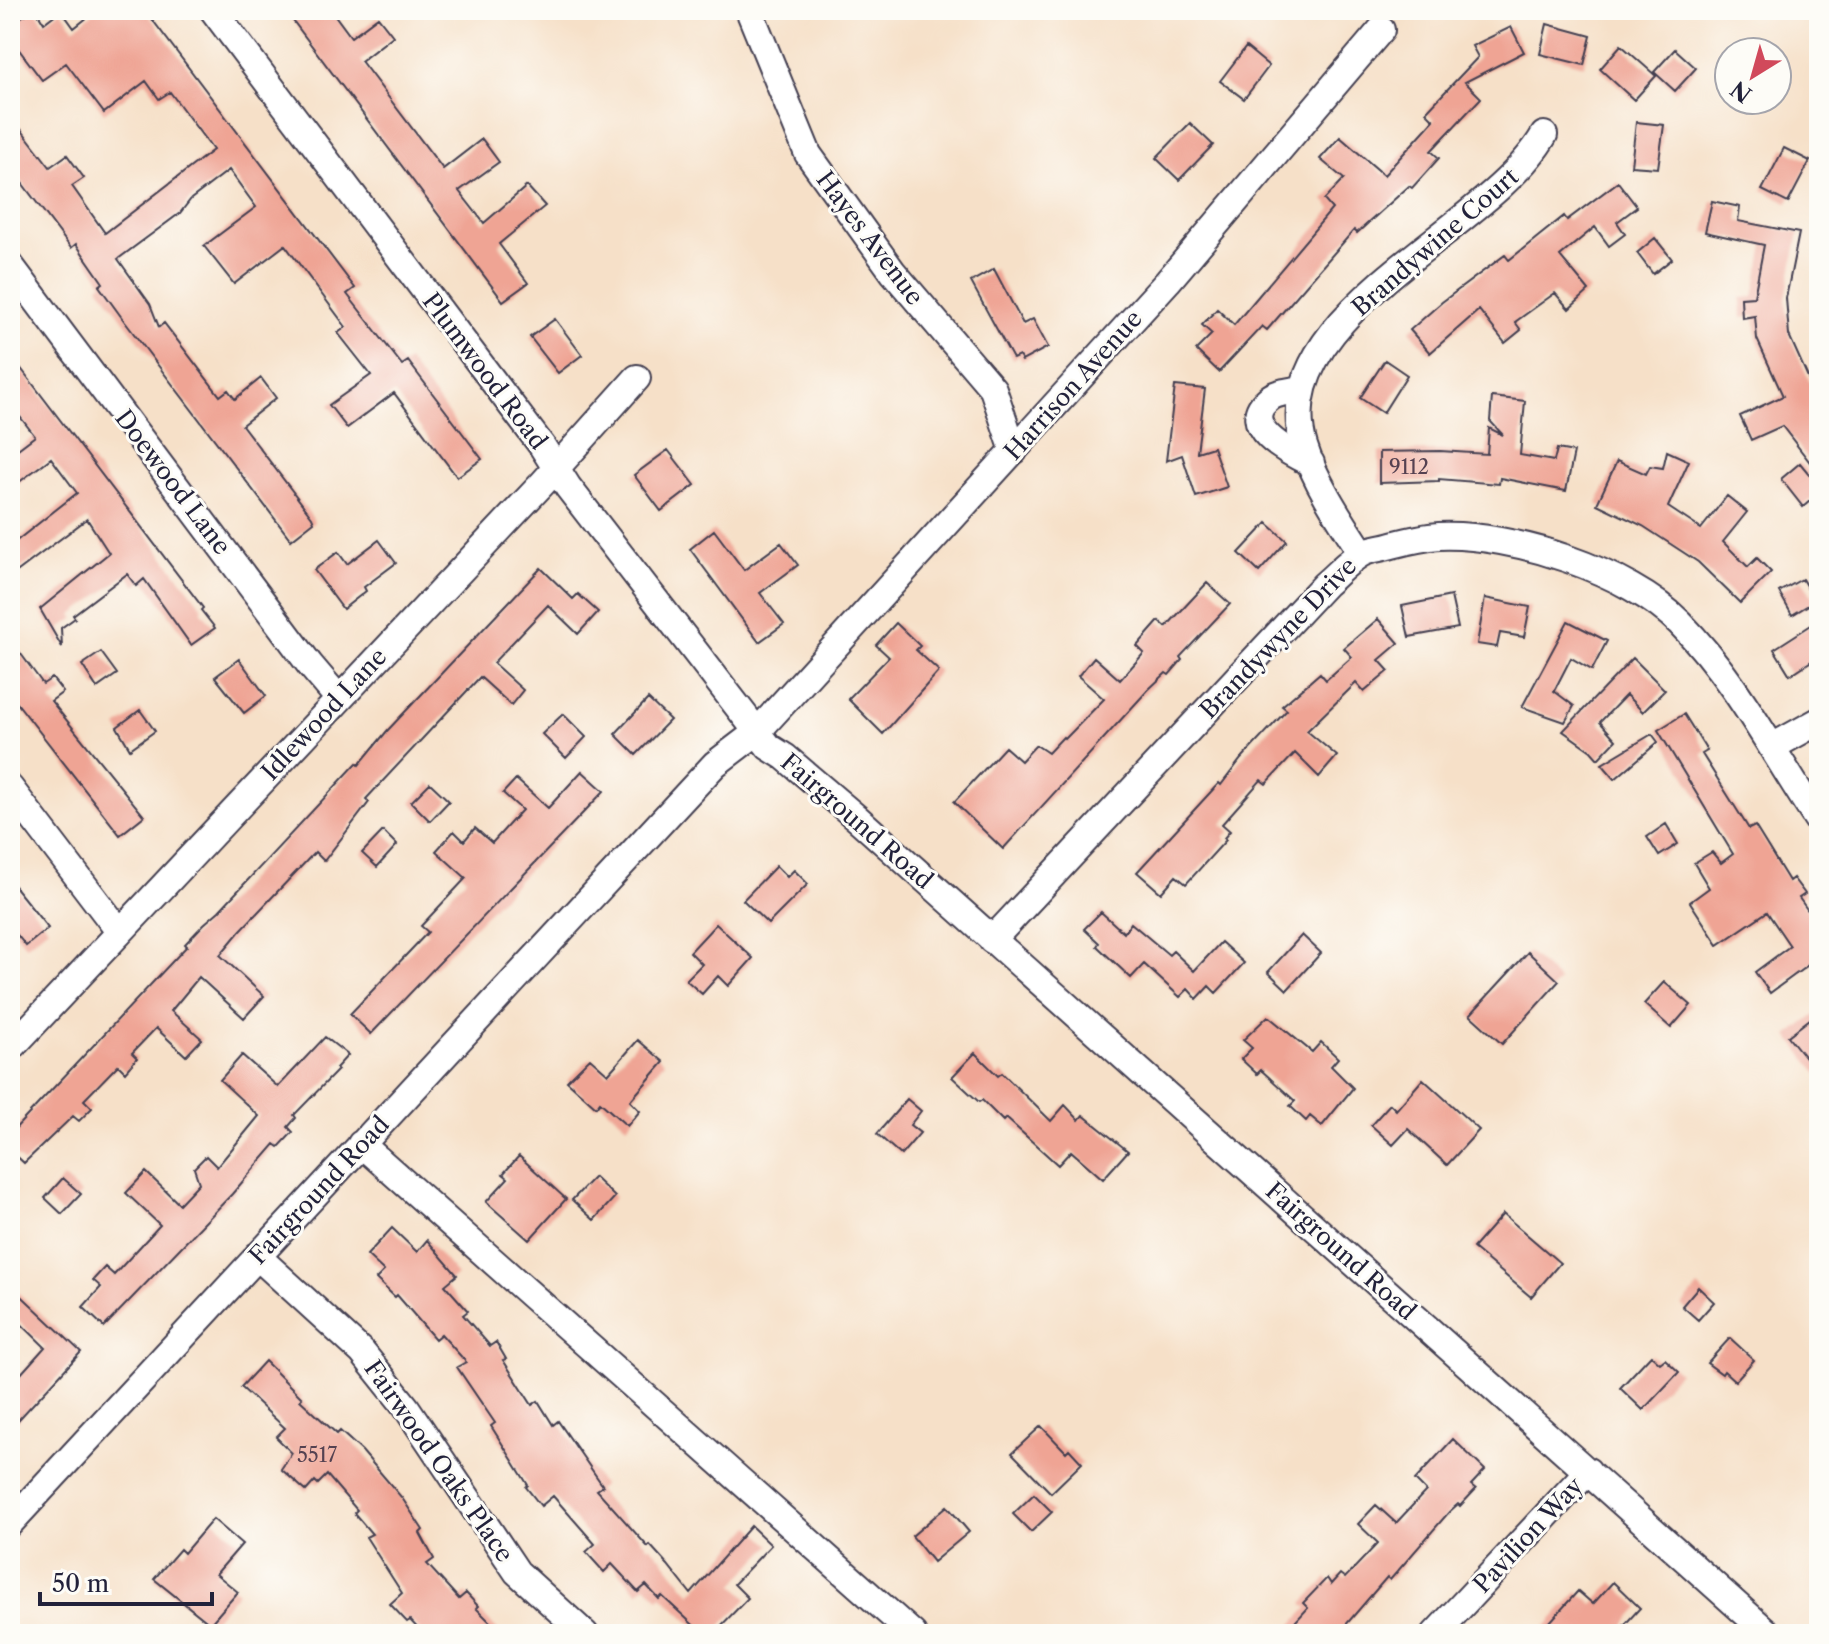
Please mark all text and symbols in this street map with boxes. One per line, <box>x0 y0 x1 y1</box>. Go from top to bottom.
north arrow <box>1713 36 1793 116</box>
text: N <box>1726 75 1757 108</box>
street label: Brandywine Court <box>1346 162 1524 322</box>
street label: Hayes Avenue <box>810 165 930 311</box>
street label: Plumwood Road <box>417 287 554 455</box>
street label: Harrison Avenue <box>998 304 1148 466</box>
street label: Doewood Lane <box>109 404 237 560</box>
house number: 9112 <box>1389 455 1429 479</box>
street label: Brandywyne Drive <box>1194 551 1362 725</box>
street label: Idlewood Lane <box>255 642 393 786</box>
street label: Fairground Road <box>775 747 939 895</box>
street label: Fairground Road <box>243 1110 395 1270</box>
street label: Fairground Road <box>1260 1176 1422 1326</box>
street label: Fairwood Oaks Place <box>358 1355 520 1567</box>
house number: 5517 <box>297 1443 337 1467</box>
street label: Pavilion Way <box>1467 1471 1589 1599</box>
scale bar <box>40 1556 212 1606</box>
text: 50 m <box>52 1569 109 1598</box>

